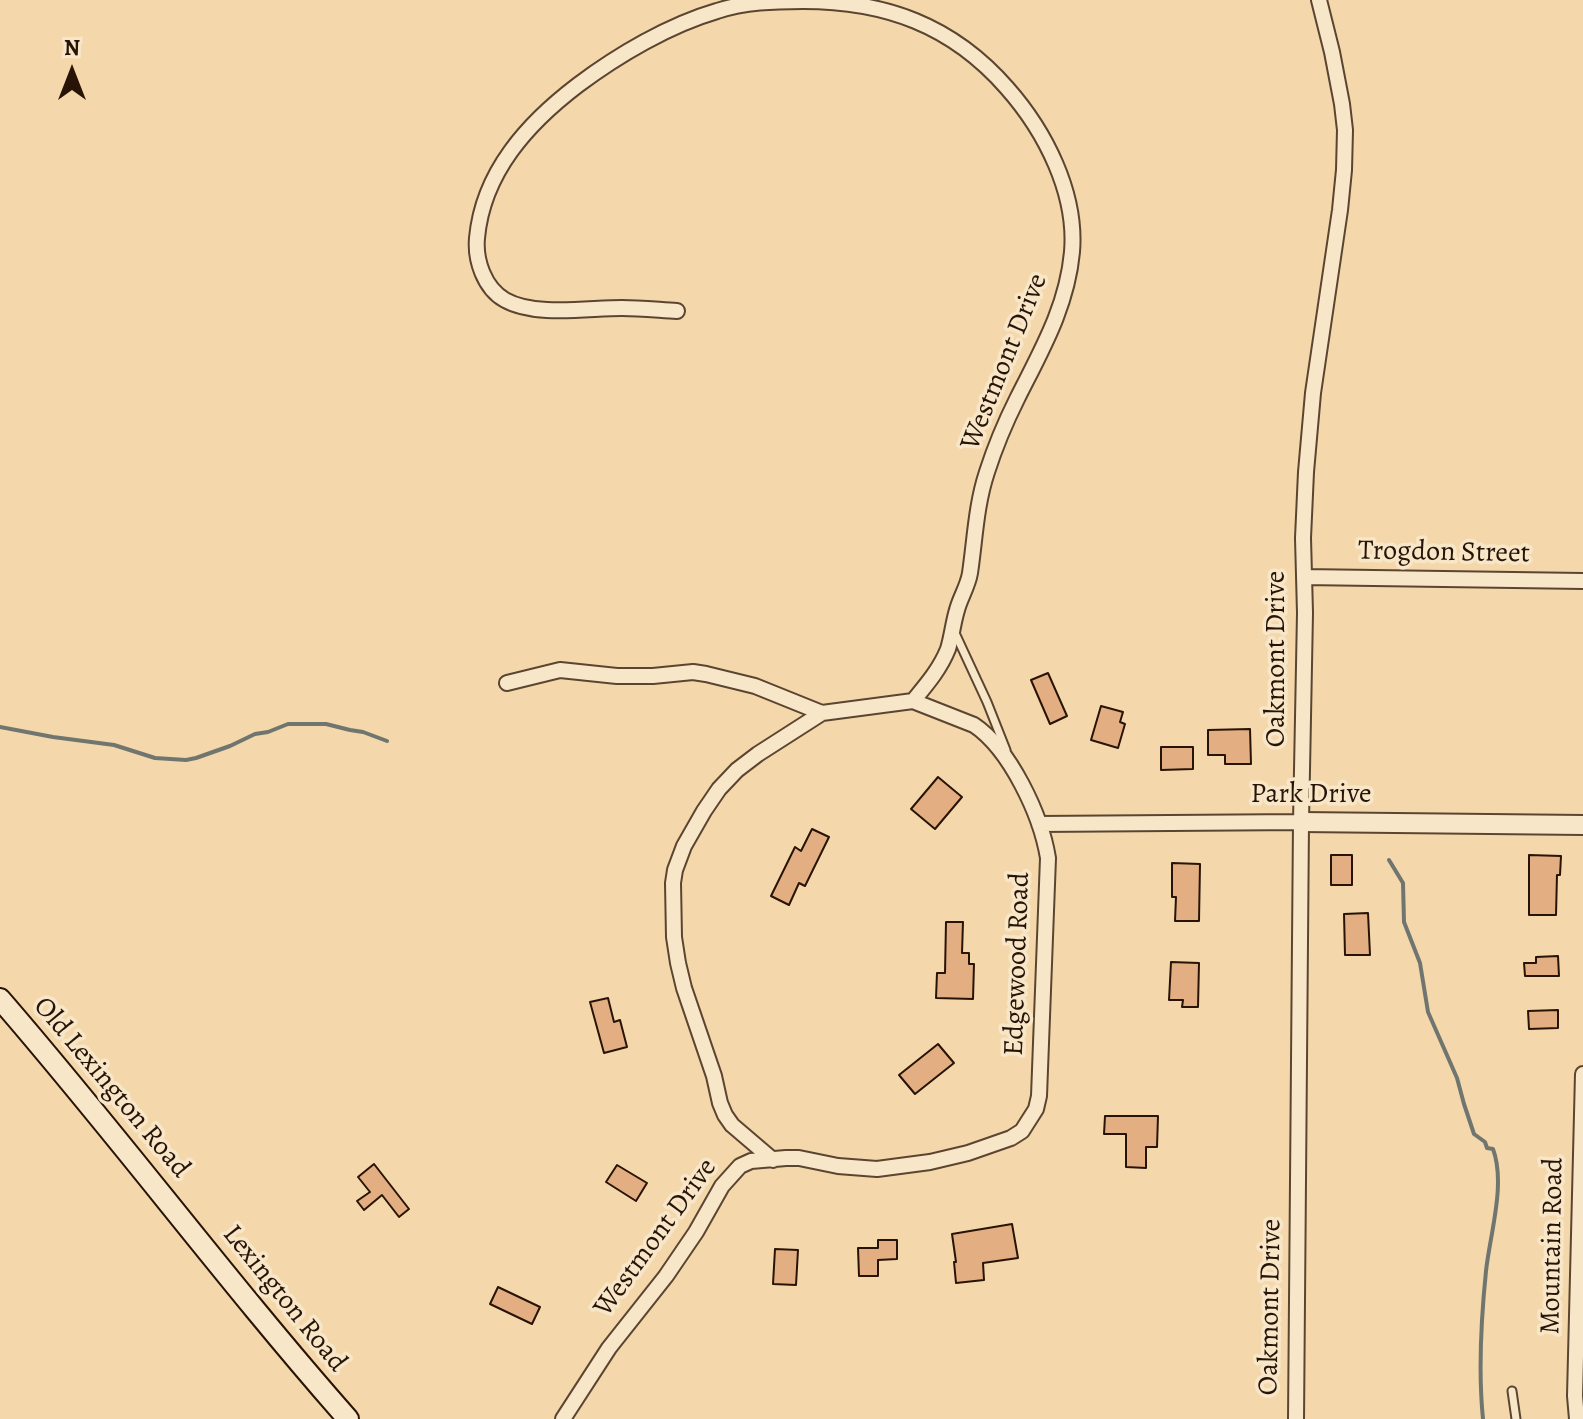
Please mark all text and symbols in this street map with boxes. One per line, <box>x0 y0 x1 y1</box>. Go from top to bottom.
north arrow <box>32 32 112 112</box>
text: N <box>64 33 80 63</box>
street label: Westmont Drive <box>954 269 1056 455</box>
street label: Trogdon Street <box>1358 535 1530 571</box>
street label: Oakmont Drive <box>1260 571 1294 747</box>
street label: Park Drive <box>1251 778 1371 812</box>
street label: Edgewood Road <box>998 872 1038 1056</box>
street label: Old Lexington Road <box>26 991 196 1185</box>
street label: Westmont Drive <box>587 1152 725 1324</box>
street label: Mountain Road <box>1535 1157 1571 1335</box>
street label: Oakmont Drive <box>1253 1218 1289 1396</box>
street label: Lexington Road <box>215 1219 353 1379</box>

